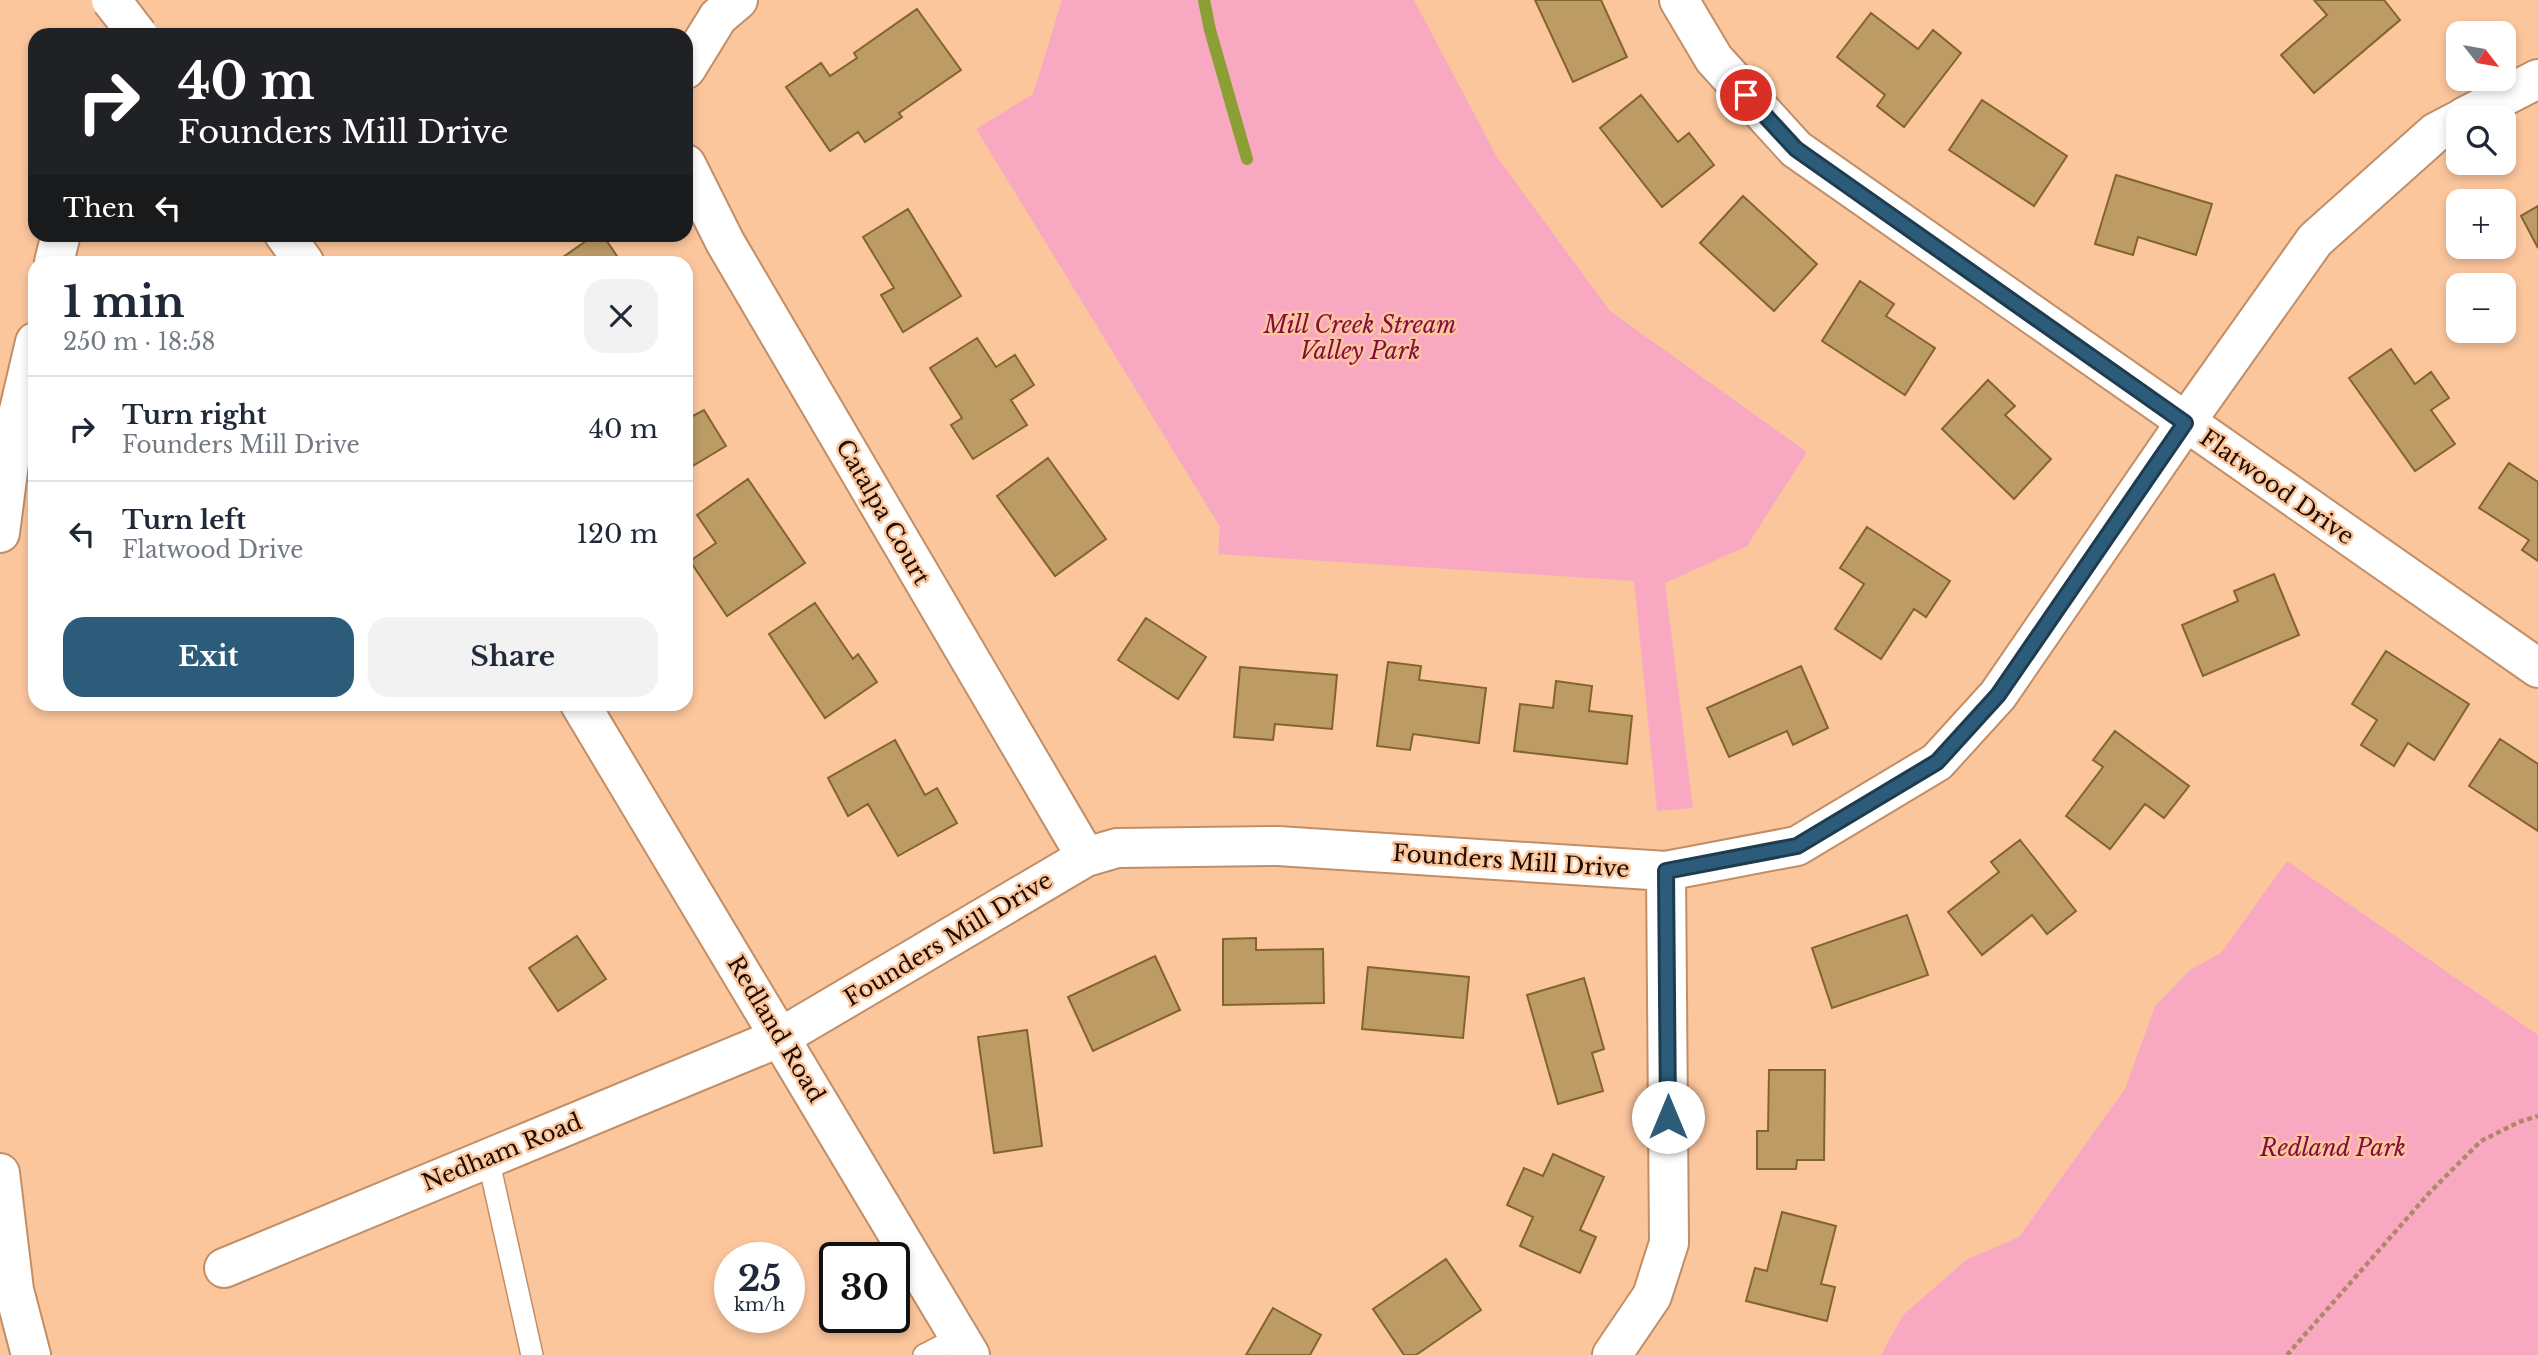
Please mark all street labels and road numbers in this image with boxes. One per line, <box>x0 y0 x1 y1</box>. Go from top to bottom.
street label: Flatwood Drive <box>2195 423 2359 551</box>
street label: Catalpa Court <box>830 434 936 590</box>
street label: Founders Mill Drive <box>1391 839 1631 883</box>
street label: Founders Mill Drive <box>839 866 1057 1012</box>
street label: Redland Road <box>721 951 831 1107</box>
street label: Nedham Road <box>418 1107 586 1197</box>

